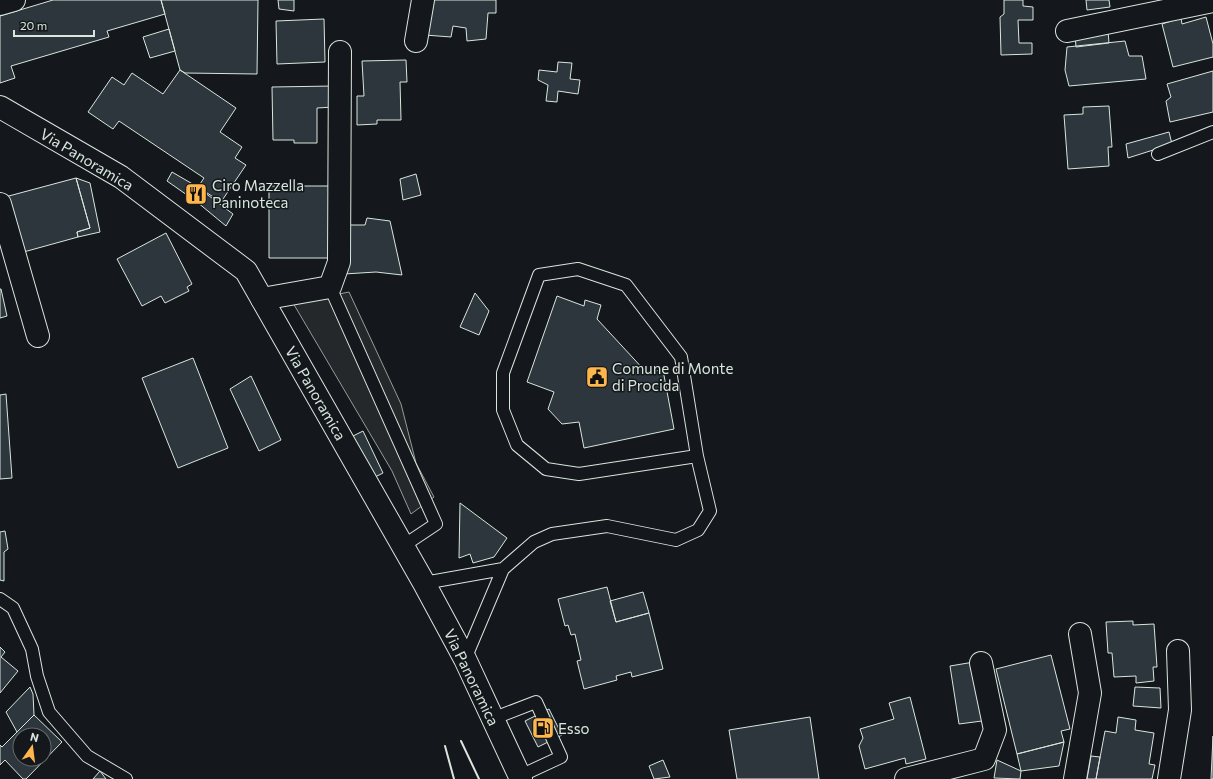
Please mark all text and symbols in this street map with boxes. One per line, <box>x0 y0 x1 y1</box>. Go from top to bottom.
scale bar <box>14 12 94 38</box>
text: 20 m <box>20 18 47 32</box>
street label: Via Panoramica <box>37 124 137 194</box>
place label: Ciro Mazzella Paninoteca <box>212 176 304 211</box>
restaurant icon: Ciro Mazzella Paninoteca <box>183 181 209 207</box>
street label: Via Panoramica <box>282 343 350 443</box>
place label: Comune di Monte di Procida <box>612 359 733 394</box>
public building icon: Comune di Monte di Procida <box>584 364 610 390</box>
street label: Via Panoramica <box>441 626 503 728</box>
fuel station icon: Esso <box>530 715 556 741</box>
place label: Esso <box>558 719 589 737</box>
north arrow <box>12 727 52 767</box>
text: N <box>29 730 40 744</box>

